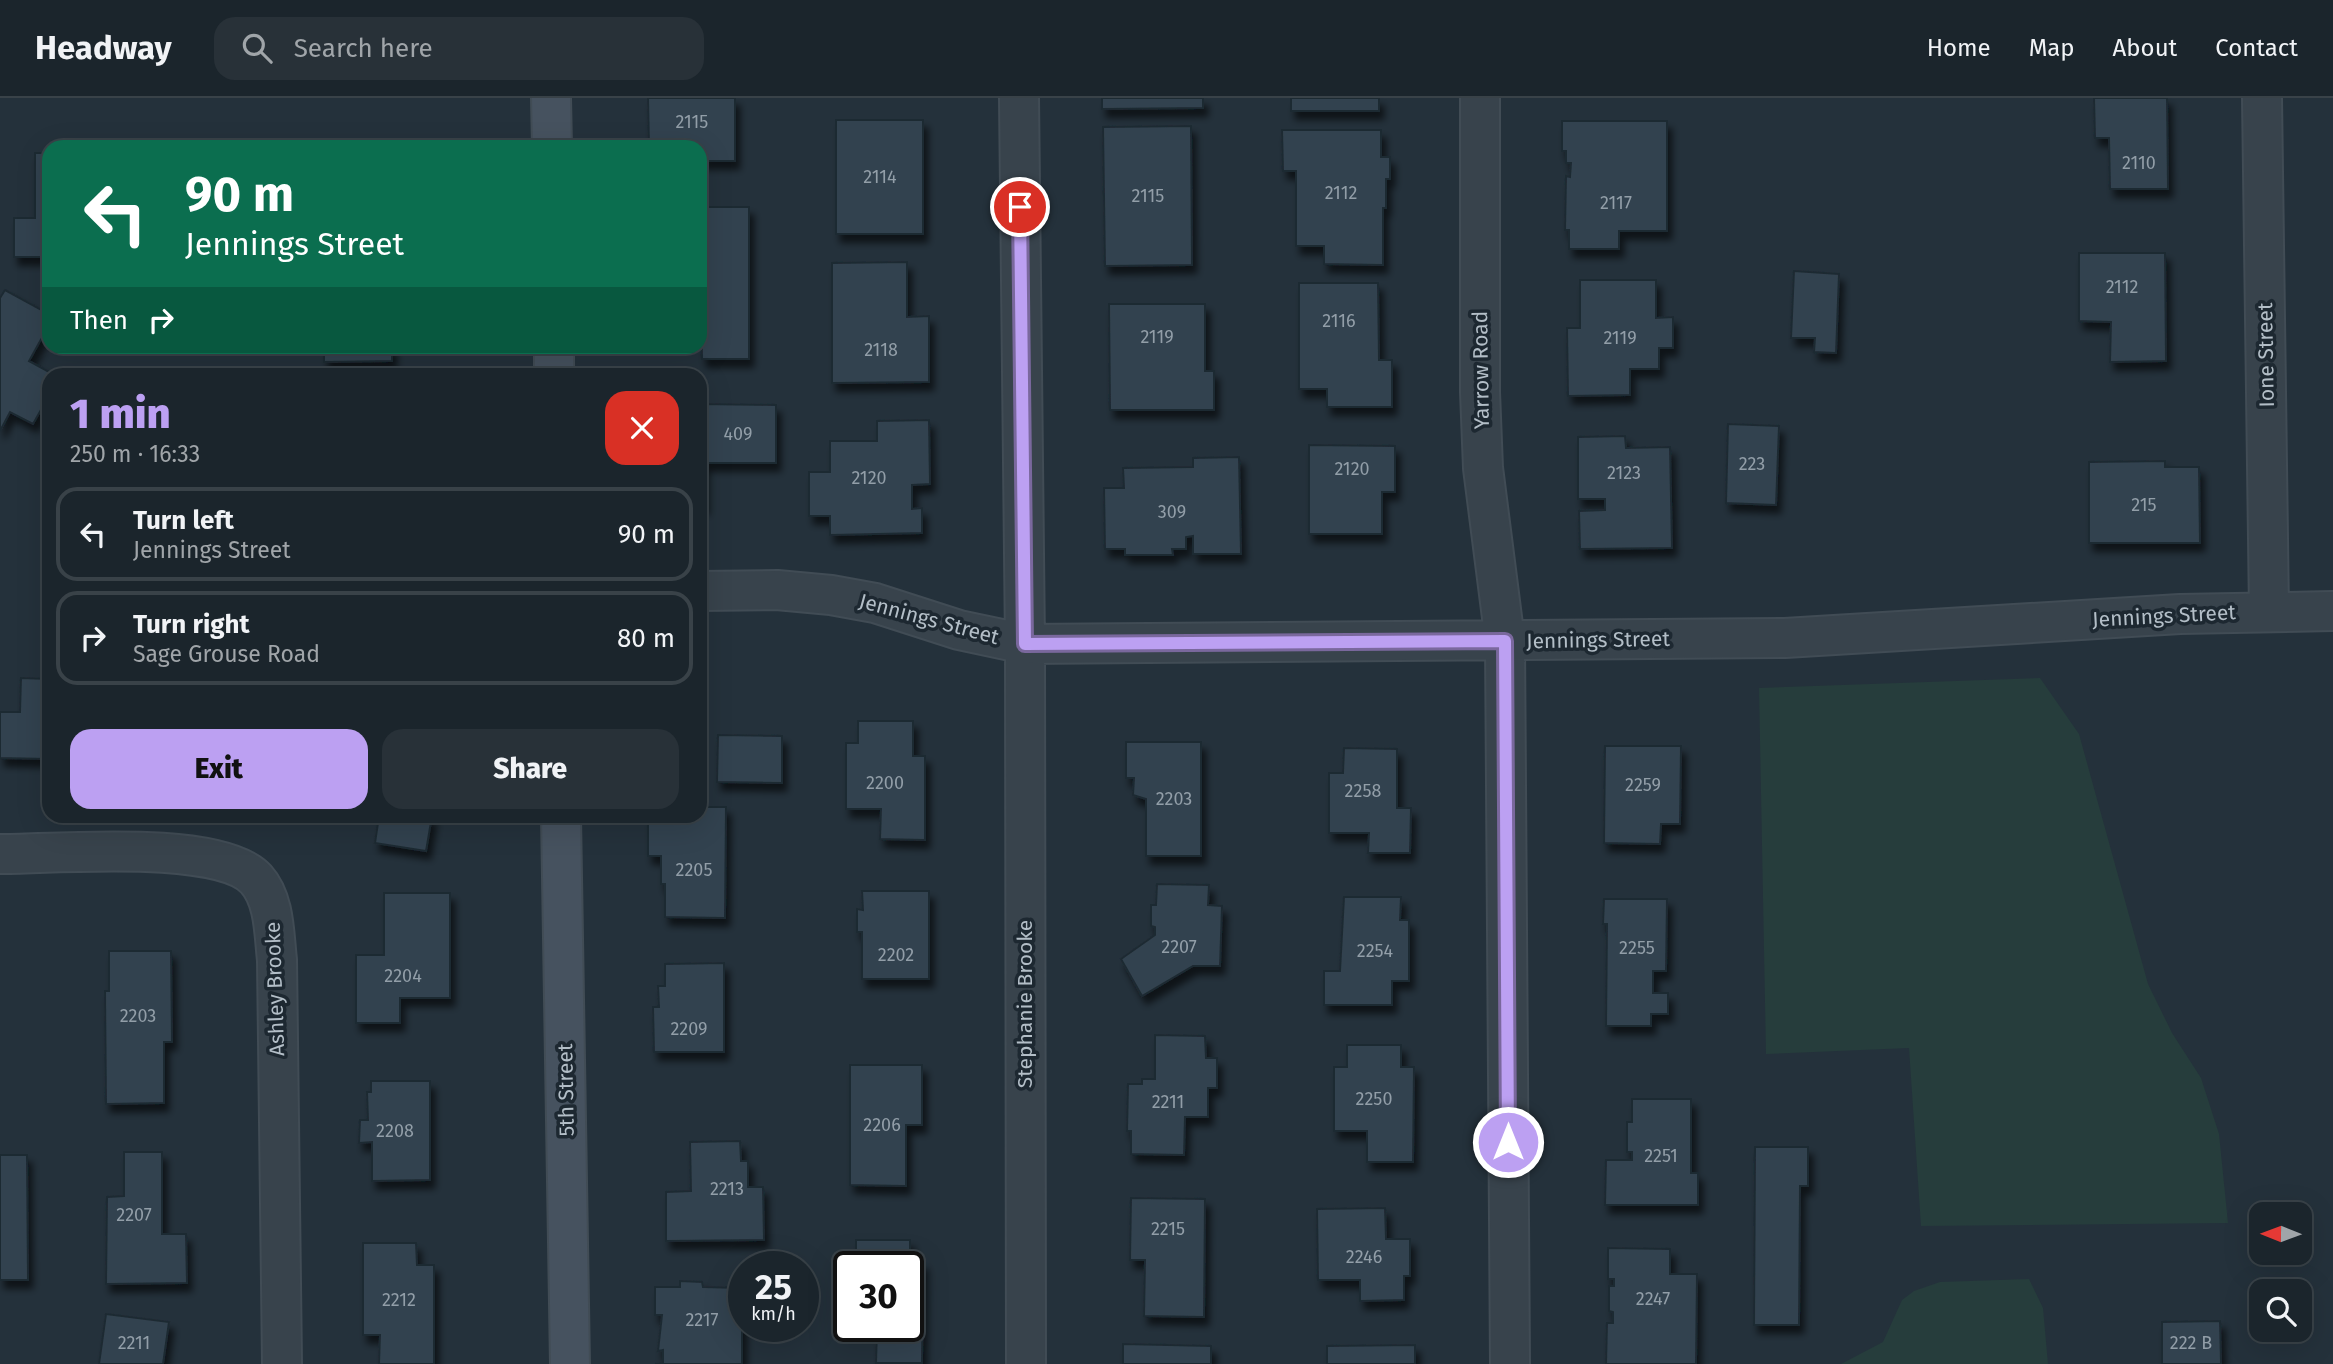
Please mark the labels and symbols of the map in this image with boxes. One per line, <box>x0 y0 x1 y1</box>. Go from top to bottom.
house number: 2115 <box>676 111 708 133</box>
house number: 2110 <box>2122 152 2156 174</box>
house number: 2114 <box>863 166 897 188</box>
pin <box>990 177 1050 237</box>
house number: 2112 <box>1325 182 1357 204</box>
house number: 2115 <box>1132 185 1164 207</box>
house number: 2117 <box>1600 192 1632 214</box>
house number: 2112 <box>2106 276 2138 298</box>
street label: Ione Street <box>2252 302 2280 408</box>
house number: 2116 <box>1322 310 1356 332</box>
street label: Yarrow Road <box>1467 311 1495 429</box>
house number: 2119 <box>1140 326 1174 348</box>
house number: 2119 <box>1603 327 1637 349</box>
house number: 2118 <box>864 339 898 361</box>
house number: 409 <box>724 423 752 445</box>
house number: 223 <box>1739 453 1765 475</box>
house number: 2120 <box>1334 458 1370 480</box>
house number: 2123 <box>1607 462 1641 484</box>
house number: 2120 <box>851 467 887 489</box>
house number: 215 <box>2131 494 2157 516</box>
house number: 309 <box>1158 501 1186 523</box>
street label: Jennings Street <box>856 588 1002 650</box>
street label: Jennings Street <box>2092 599 2237 633</box>
street label: Jennings Street <box>1526 626 1671 654</box>
house number: 2200 <box>866 772 904 794</box>
house number: 2259 <box>1625 774 1661 796</box>
house number: 2258 <box>1345 780 1381 802</box>
house number: 2203 <box>1156 788 1192 810</box>
house number: 2205 <box>676 859 712 881</box>
street label: Stephanie Brooke <box>1012 920 1038 1088</box>
street label: Ashley Brooke <box>260 921 290 1057</box>
house number: 2207 <box>1161 936 1197 958</box>
house number: 2255 <box>1619 937 1655 959</box>
house number: 2254 <box>1357 940 1394 962</box>
house number: 2202 <box>878 944 914 966</box>
house number: 2204 <box>384 965 422 987</box>
house number: 2203 <box>120 1005 156 1027</box>
house number: 2209 <box>670 1018 708 1040</box>
street label: 5th Street <box>552 1043 580 1137</box>
house number: 2250 <box>1356 1088 1392 1110</box>
house number: 2211 <box>1152 1091 1184 1113</box>
position arrow <box>1471 1105 1545 1179</box>
house number: 2206 <box>863 1114 901 1136</box>
house number: 2208 <box>376 1120 414 1142</box>
house number: 2251 <box>1644 1145 1678 1167</box>
house number: 2213 <box>710 1178 744 1200</box>
north arrow <box>2249 1202 2312 1265</box>
house number: 2207 <box>116 1204 152 1226</box>
house number: 2215 <box>1151 1218 1185 1240</box>
house number: 2246 <box>1346 1246 1382 1268</box>
speed limit sign: 30 <box>833 1251 924 1342</box>
house number: 2247 <box>1636 1288 1670 1310</box>
house number: 2212 <box>382 1289 416 1311</box>
house number: 2217 <box>685 1309 719 1331</box>
house number: 2211 <box>118 1332 150 1354</box>
house number: 222 B <box>2170 1332 2212 1354</box>

